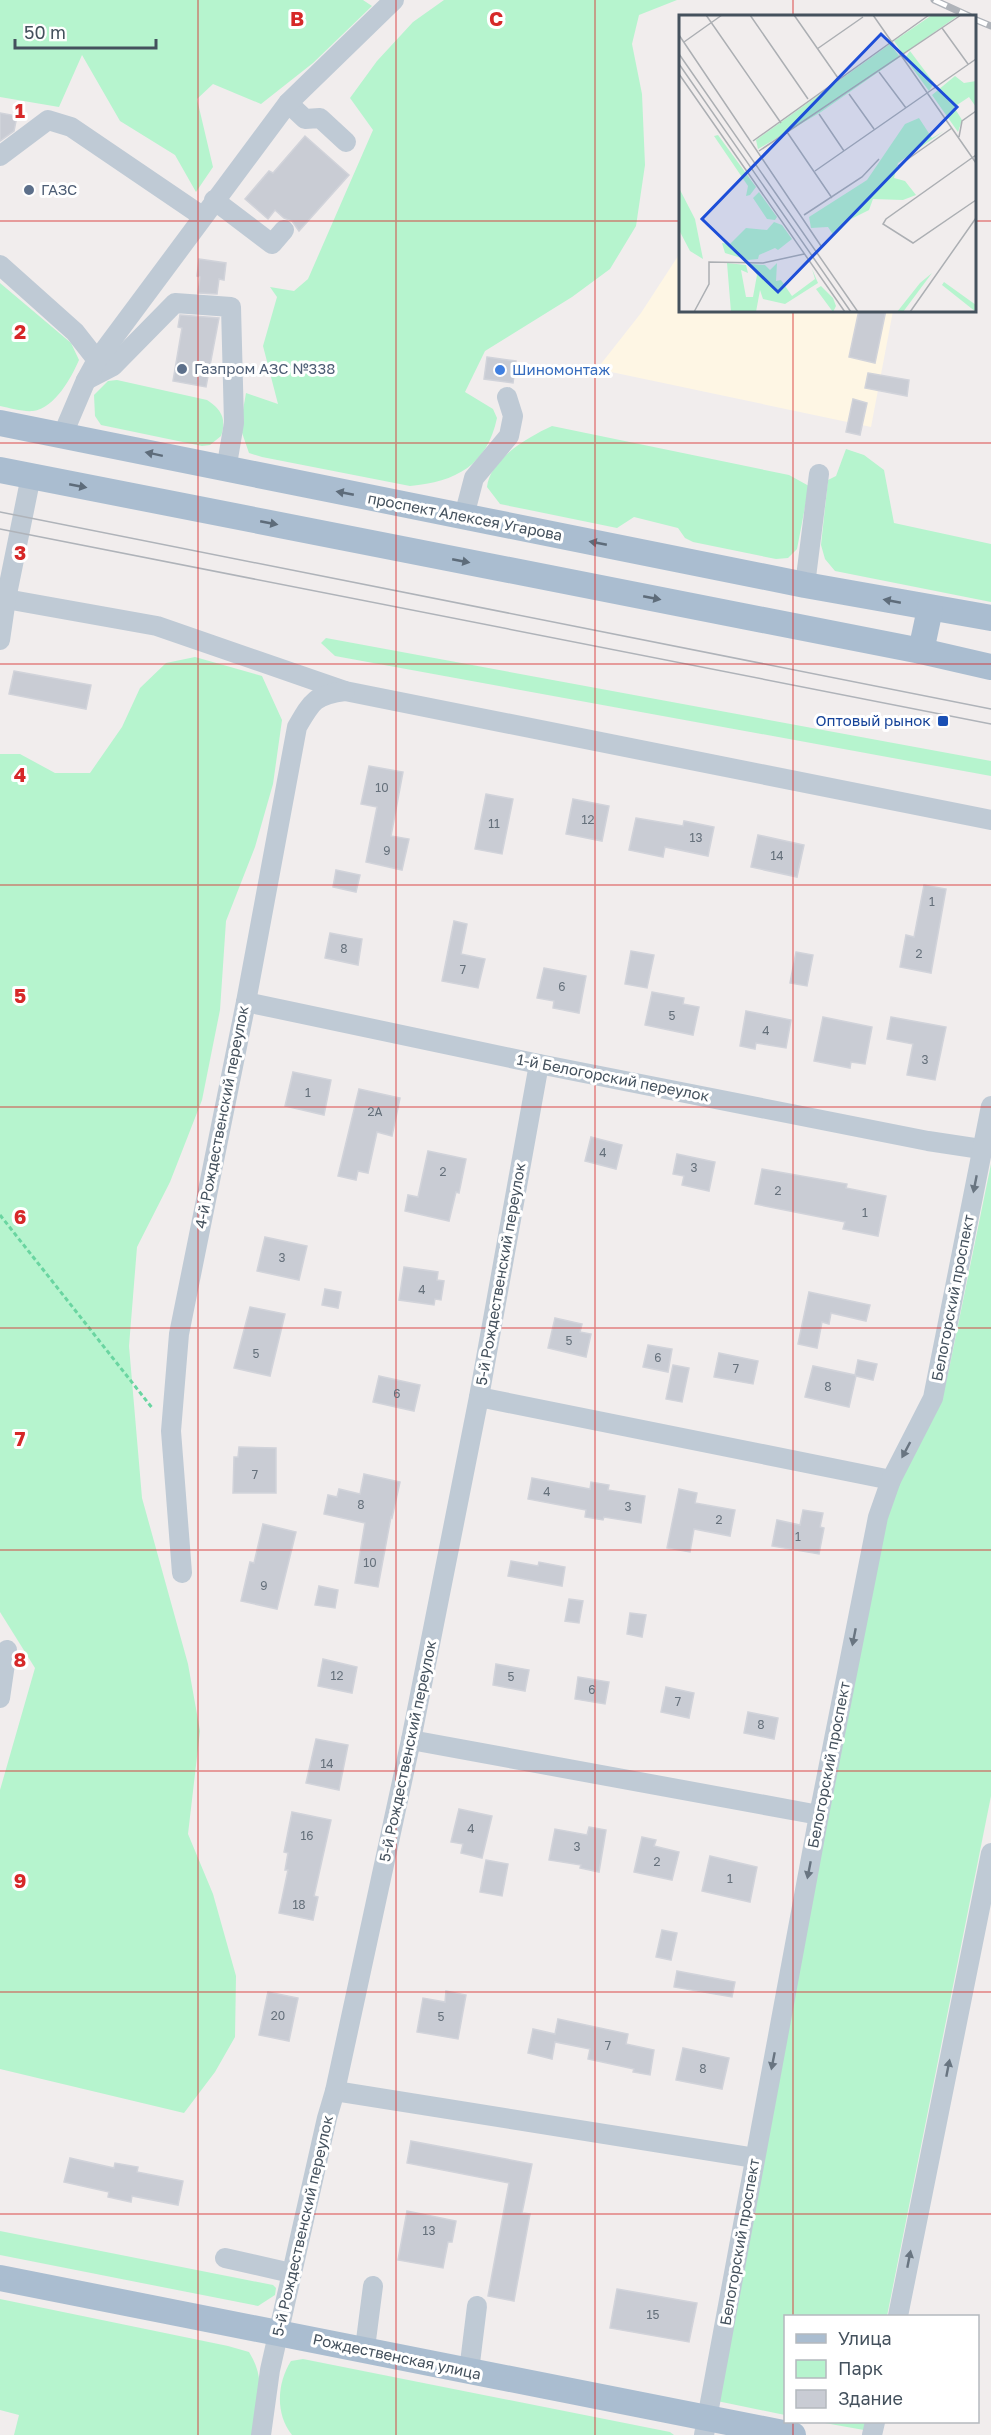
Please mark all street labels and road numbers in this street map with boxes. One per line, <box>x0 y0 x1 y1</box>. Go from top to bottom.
street label: проспект Алексея Угарова <box>366 488 564 544</box>
street label: 4-й Рождественский переулок <box>191 1004 252 1230</box>
street label: 1-й Белогорский переулок <box>515 1050 711 1105</box>
street label: 5-й Рождественский переулок <box>472 1161 529 1387</box>
street label: Белогорский проспект <box>927 1212 977 1383</box>
street label: 5-й Рождественский переулок <box>375 1638 439 1863</box>
street label: Белогорский проспект <box>803 1679 853 1850</box>
street label: 5-й Рождественский переулок <box>268 2113 336 2338</box>
street label: Белогорский проспект <box>715 2156 763 2327</box>
street label: Рождественская улица <box>311 2329 483 2383</box>

